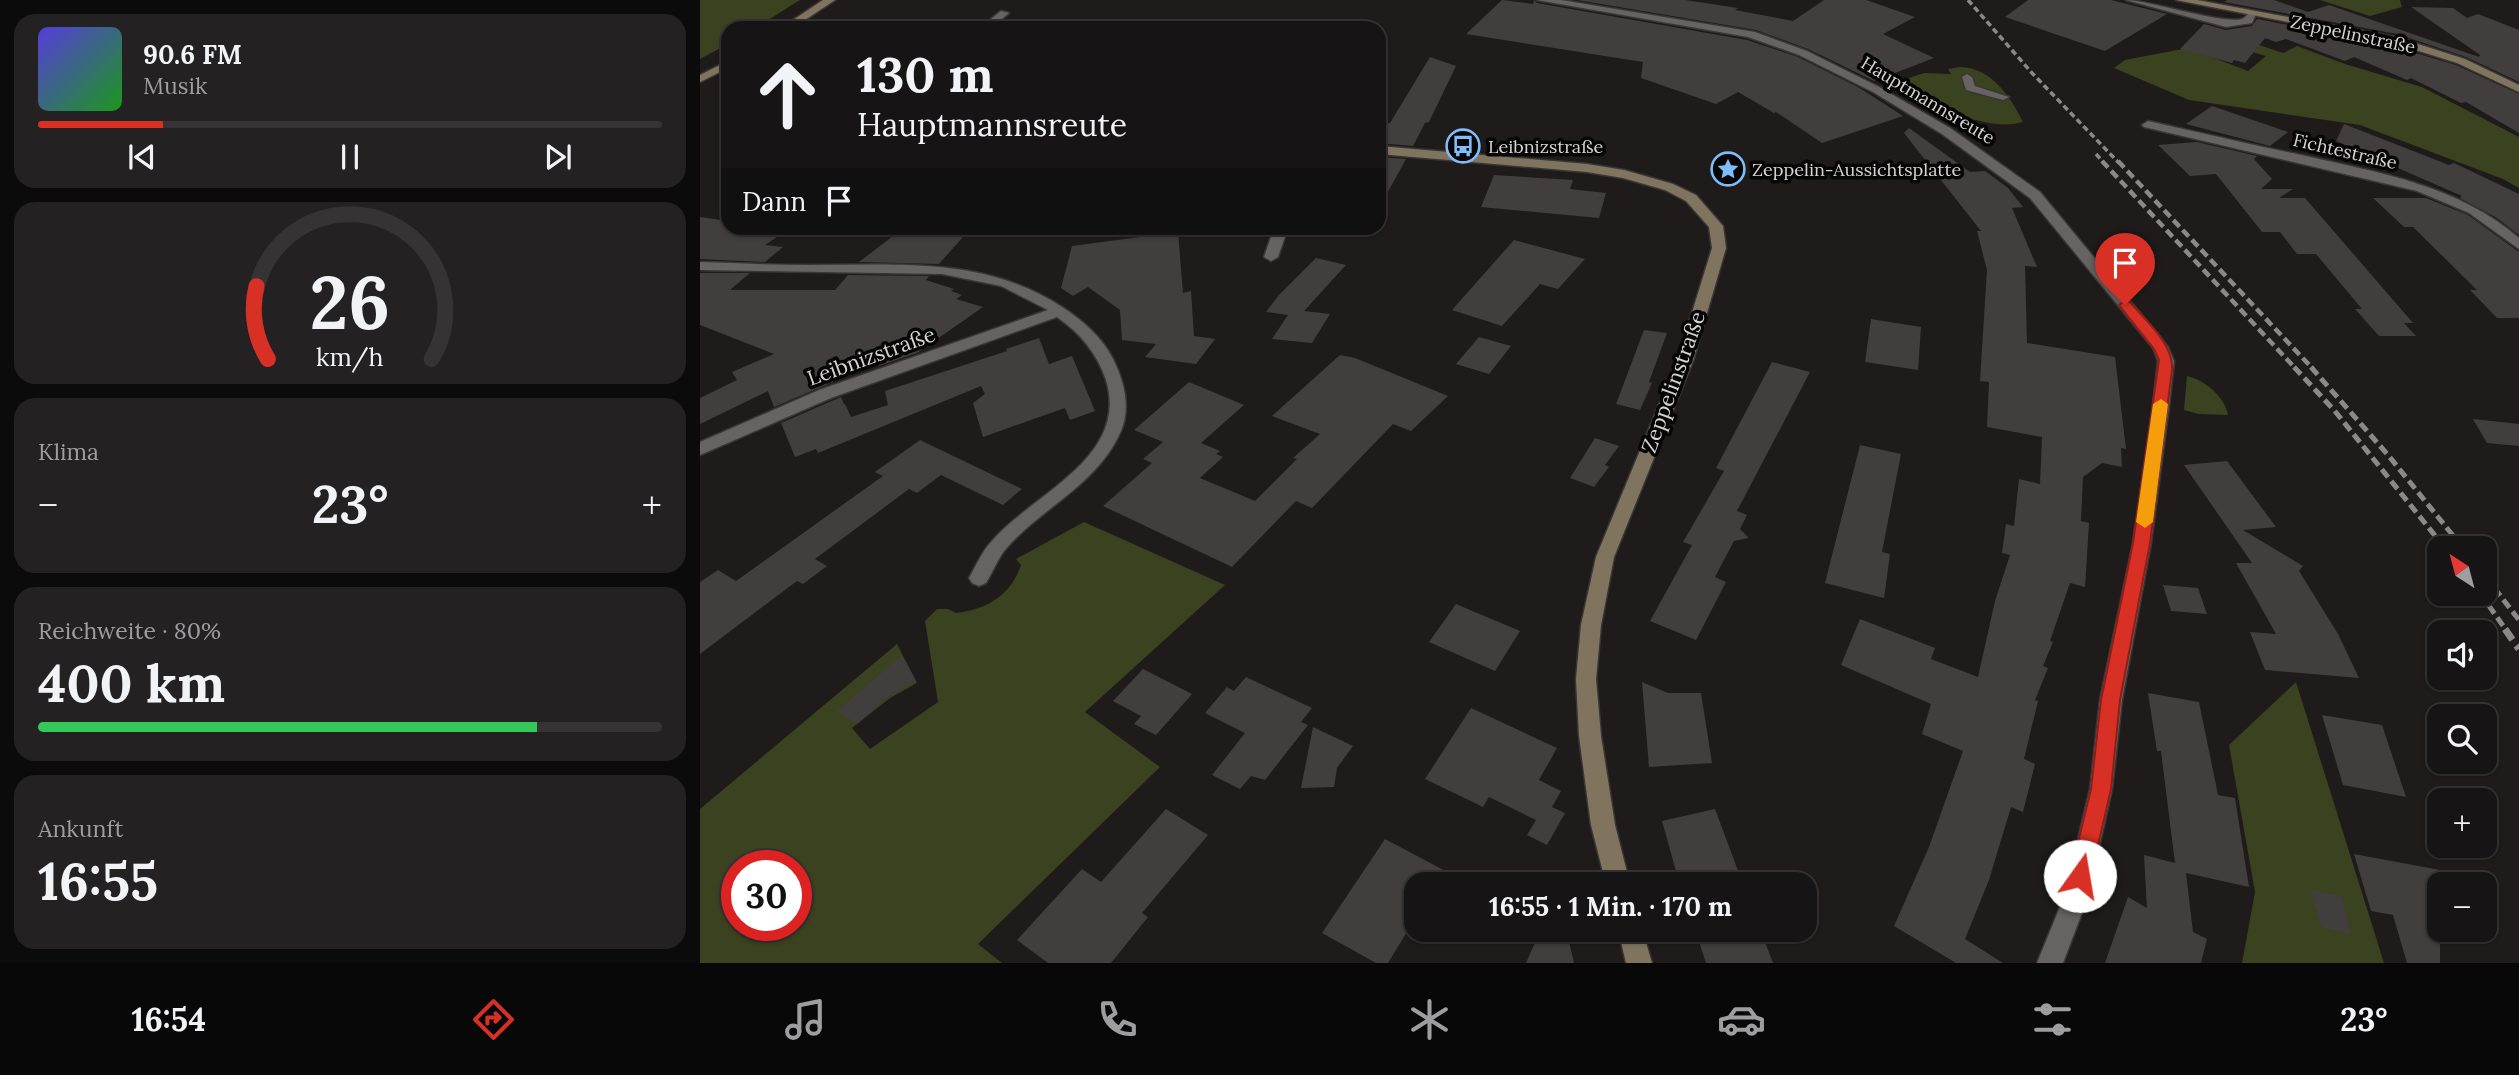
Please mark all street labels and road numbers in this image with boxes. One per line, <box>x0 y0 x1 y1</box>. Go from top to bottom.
street label: Zeppelinstraße <box>2288 10 2418 59</box>
street label: Hauptmannsreute <box>1857 51 1999 149</box>
street label: Fichtestraße <box>2291 128 2399 174</box>
street label: Zeppelinstraße <box>1635 308 1711 456</box>
street label: Leibnizstraße <box>803 320 939 392</box>

